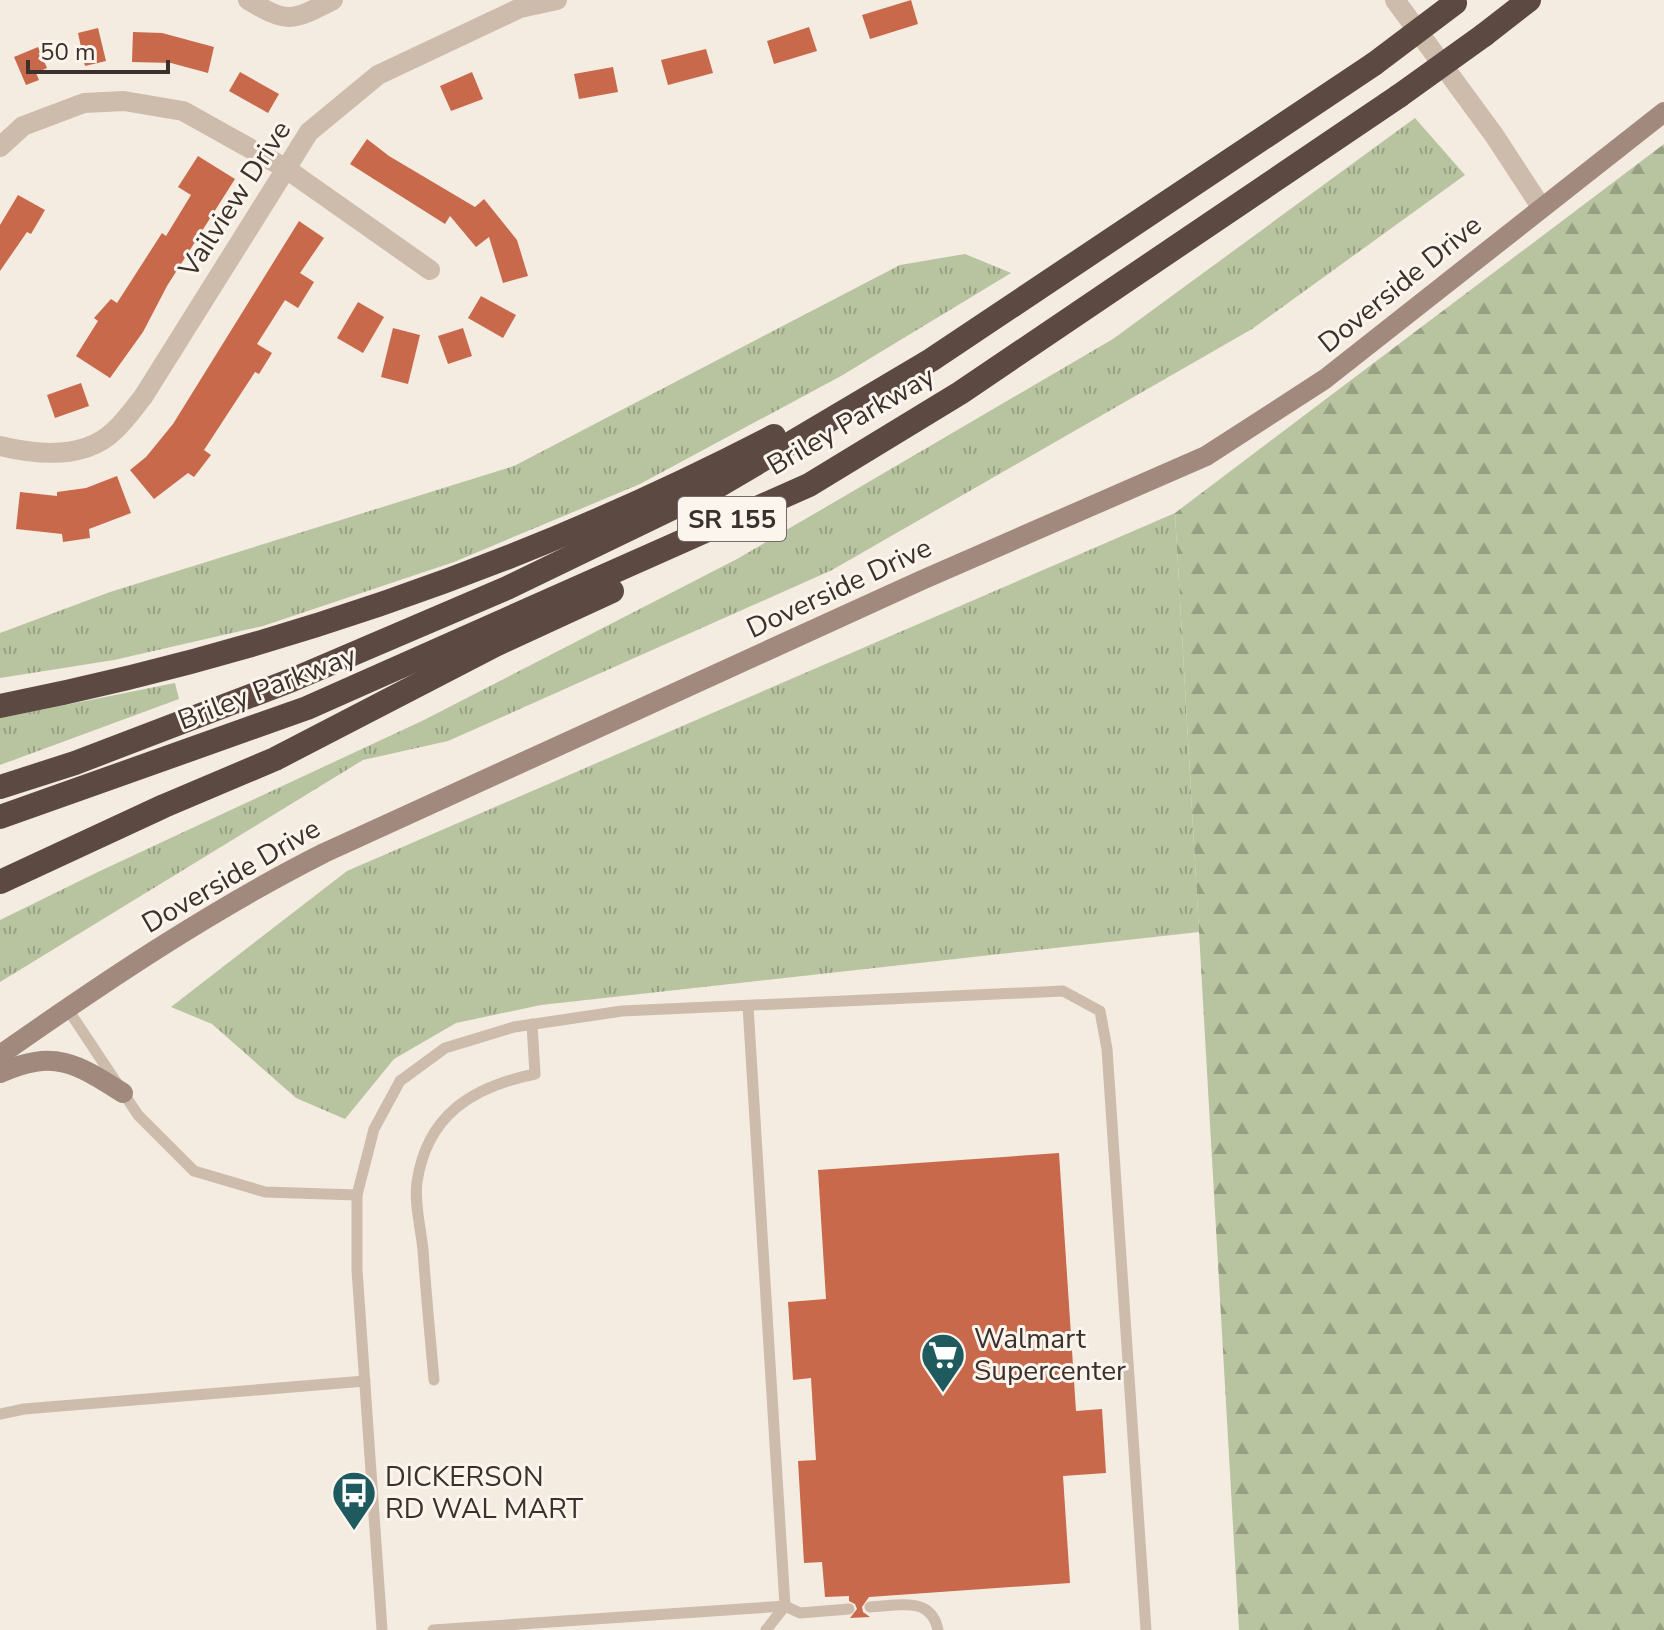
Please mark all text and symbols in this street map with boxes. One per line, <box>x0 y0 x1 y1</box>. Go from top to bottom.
scale bar <box>28 24 168 74</box>
text: 50 m <box>40 36 96 68</box>
street label: Vailview Drive <box>170 113 300 286</box>
street label: Doverside Drive <box>1310 206 1490 362</box>
street label: Briley Parkway <box>760 357 942 484</box>
road number: SR 155 <box>678 497 786 541</box>
street label: Doverside Drive <box>740 529 938 647</box>
street label: Briley Parkway <box>173 636 362 739</box>
street label: Doverside Drive <box>135 810 327 942</box>
place label: Walmart Supercenter <box>974 1320 1126 1390</box>
supermarket icon: Walmart Supercenter <box>919 1331 967 1394</box>
place label: DICKERSON RD WAL MART <box>385 1458 583 1528</box>
bus stop icon: DICKERSON RD WAL MART <box>330 1469 378 1532</box>

